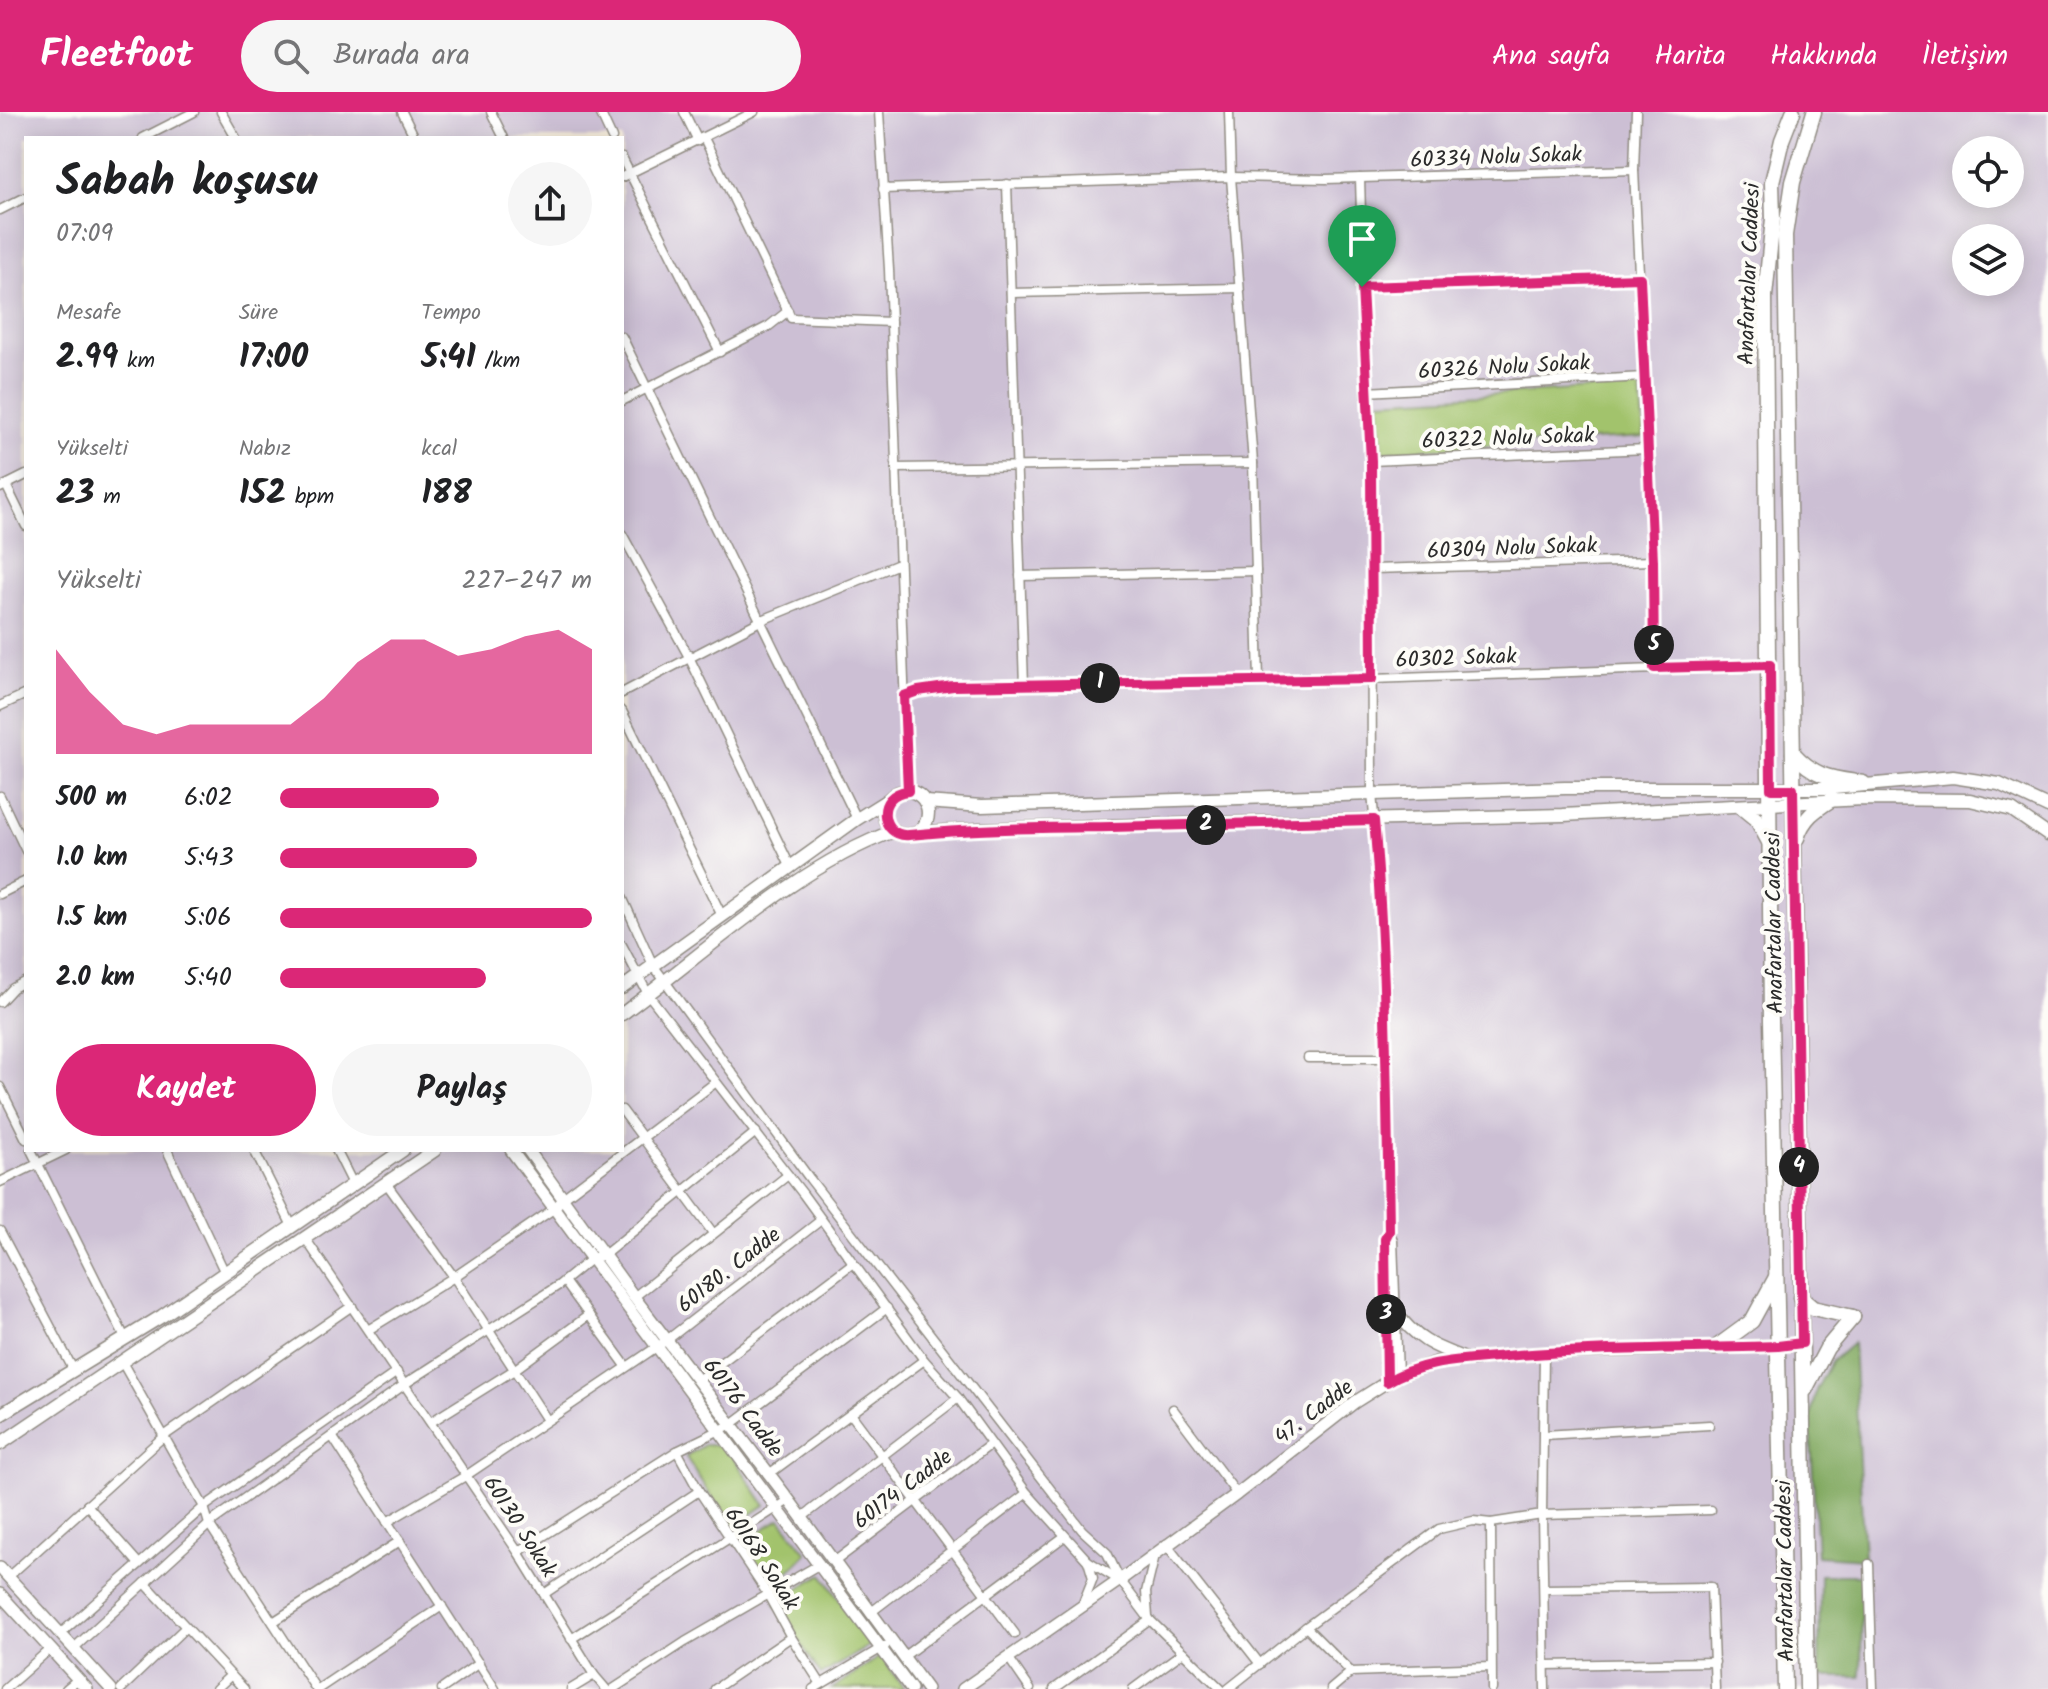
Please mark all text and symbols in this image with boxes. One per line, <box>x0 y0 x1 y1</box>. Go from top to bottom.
search box <box>241 20 801 92</box>
text: Fleetfoot <box>40 26 193 86</box>
text: Burada ara <box>333 32 470 80</box>
icon: search <box>269 34 313 78</box>
text: Ana sayfa <box>1492 34 1610 79</box>
text: Harita <box>1654 34 1726 79</box>
text: Hakkında <box>1770 34 1877 79</box>
text: İletişim <box>1921 34 2008 79</box>
map controls <box>1952 136 2024 296</box>
button: locate <box>1952 136 2024 208</box>
street label: 60334 Nolu Sokak <box>1410 138 1583 179</box>
text: Sabah koşusu <box>56 148 317 218</box>
button: share <box>508 162 592 246</box>
street label: Anafartalar Caddesi <box>1730 182 1771 366</box>
pin <box>1328 205 1396 287</box>
text: 07:09 <box>56 213 113 255</box>
icon: arrive <box>1340 217 1384 261</box>
button: layers <box>1952 224 2024 296</box>
text: Mesafe <box>56 296 121 331</box>
text: Süre <box>239 296 278 331</box>
text: Tempo <box>421 296 481 331</box>
text: 2.99 <box>56 331 118 385</box>
text: 17:00 <box>239 331 308 385</box>
text: 5:41 <box>421 331 476 385</box>
text: km <box>118 344 155 379</box>
text: /km <box>476 344 520 379</box>
street label: 60326 Nolu Sokak <box>1417 346 1592 390</box>
street label: 60322 Nolu Sokak <box>1421 419 1596 460</box>
text: Yükselti <box>56 432 128 467</box>
text: Nabız <box>239 432 291 467</box>
text: kcal <box>421 432 457 467</box>
text: 23 <box>56 467 94 521</box>
text: 152 <box>239 467 286 521</box>
text: 188 <box>421 467 472 521</box>
text: m <box>94 480 121 515</box>
text: bpm <box>286 480 334 515</box>
street label: 60304 Nolu Sokak <box>1427 529 1598 570</box>
text: Yükselti <box>56 560 141 602</box>
text: 227–247 m <box>461 560 592 602</box>
pin: 5 <box>1634 625 1674 665</box>
text: 5 <box>1648 627 1660 662</box>
street label: 60302 Sokak <box>1395 640 1518 679</box>
pin: 1 <box>1080 663 1120 703</box>
text: 1 <box>1097 665 1103 700</box>
text: 500 m <box>56 777 127 819</box>
text: 6:02 <box>184 777 233 819</box>
pin: 2 <box>1186 805 1226 845</box>
text: 2 <box>1200 807 1212 842</box>
street label: Anafartalar Caddesi <box>1756 831 1795 1014</box>
text: 1.0 km <box>56 837 127 879</box>
text: 5:43 <box>184 837 234 879</box>
text: 1.5 km <box>56 897 127 939</box>
text: 5:06 <box>184 897 232 939</box>
text: 2.0 km <box>56 957 135 999</box>
text: 5:40 <box>184 957 232 999</box>
button: Kaydet <box>56 1044 316 1136</box>
button: Paylaş <box>332 1044 592 1136</box>
pin: 4 <box>1779 1147 1819 1187</box>
text: 4 <box>1793 1149 1805 1184</box>
street label: 60180. Cadde <box>670 1219 789 1323</box>
pin: 3 <box>1366 1294 1406 1334</box>
text: 3 <box>1380 1296 1392 1331</box>
street label: 60176 Cadde <box>693 1351 791 1466</box>
street label: 47. Cadde <box>1267 1371 1362 1455</box>
street label: 60174 Cadde <box>846 1441 961 1539</box>
street label: 60130 Sokak <box>473 1470 565 1586</box>
street label: Anafartalar Caddesi <box>1767 1479 1806 1662</box>
street label: 60168 Sokak <box>714 1501 808 1619</box>

